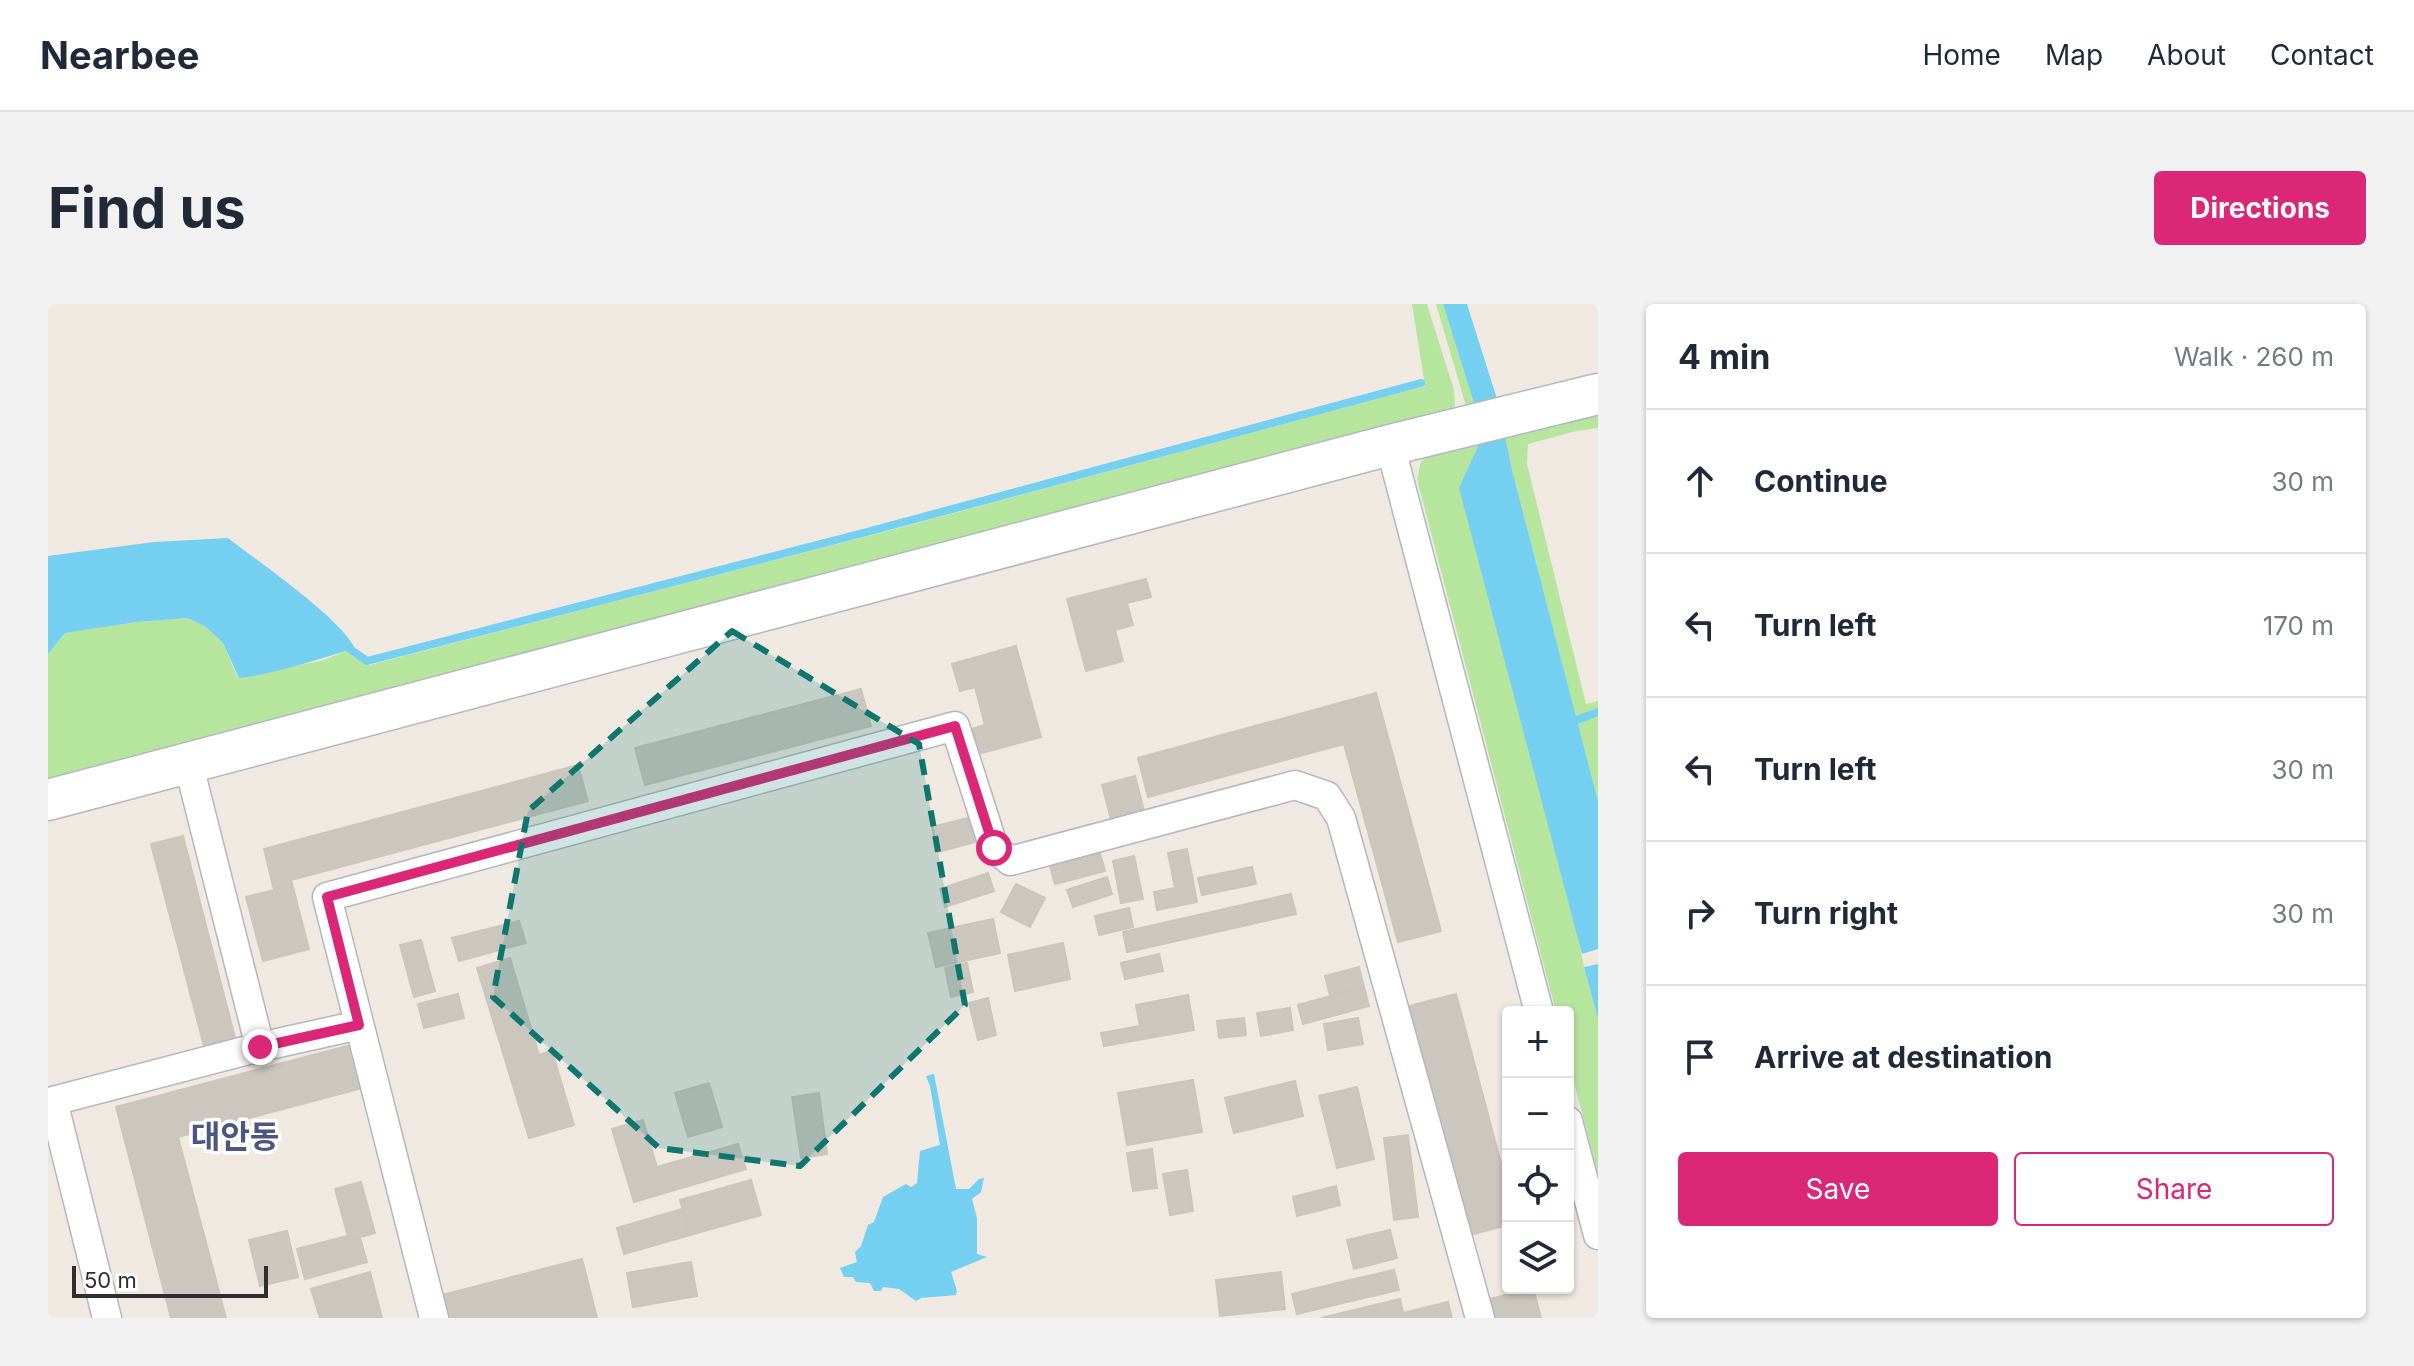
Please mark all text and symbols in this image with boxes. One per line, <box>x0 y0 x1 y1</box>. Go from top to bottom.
text: Nearbee <box>40 32 199 78</box>
text: Home <box>1922 38 2001 72</box>
text: Map <box>2045 38 2103 72</box>
text: About <box>2147 38 2226 72</box>
text: Contact <box>2270 38 2374 72</box>
button: Directions <box>2154 171 2366 245</box>
text: Find us <box>48 174 246 242</box>
text: 4 min <box>1678 336 1770 377</box>
text: Walk · 260 m <box>2174 341 2334 372</box>
icon: ahead <box>1678 459 1722 503</box>
text: Continue <box>1754 463 1888 499</box>
text: 30 m <box>2271 466 2334 497</box>
icon: left <box>1678 603 1722 647</box>
text: Turn left <box>1754 607 1876 643</box>
text: 170 m <box>2263 610 2334 641</box>
icon: left <box>1678 747 1722 791</box>
text: Turn left <box>1754 751 1876 787</box>
text: 30 m <box>2271 754 2334 785</box>
route start <box>976 830 1012 866</box>
icon: right <box>1678 891 1722 935</box>
text: Turn right <box>1754 895 1898 931</box>
text: 30 m <box>2271 898 2334 929</box>
map controls <box>1502 1006 1574 1294</box>
button: + <box>1502 1006 1574 1078</box>
route end <box>242 1029 278 1065</box>
icon: arrive <box>1678 1035 1722 1079</box>
text: Arrive at destination <box>1754 1039 2052 1075</box>
button: − <box>1502 1078 1574 1150</box>
district label: 대안동 <box>191 1117 279 1156</box>
button: locate <box>1502 1150 1574 1222</box>
button: Save <box>1678 1152 1998 1226</box>
button: Share <box>2014 1152 2334 1226</box>
button: layers <box>1502 1222 1574 1294</box>
scale bar <box>72 1262 268 1298</box>
text: 50 m <box>84 1267 137 1293</box>

